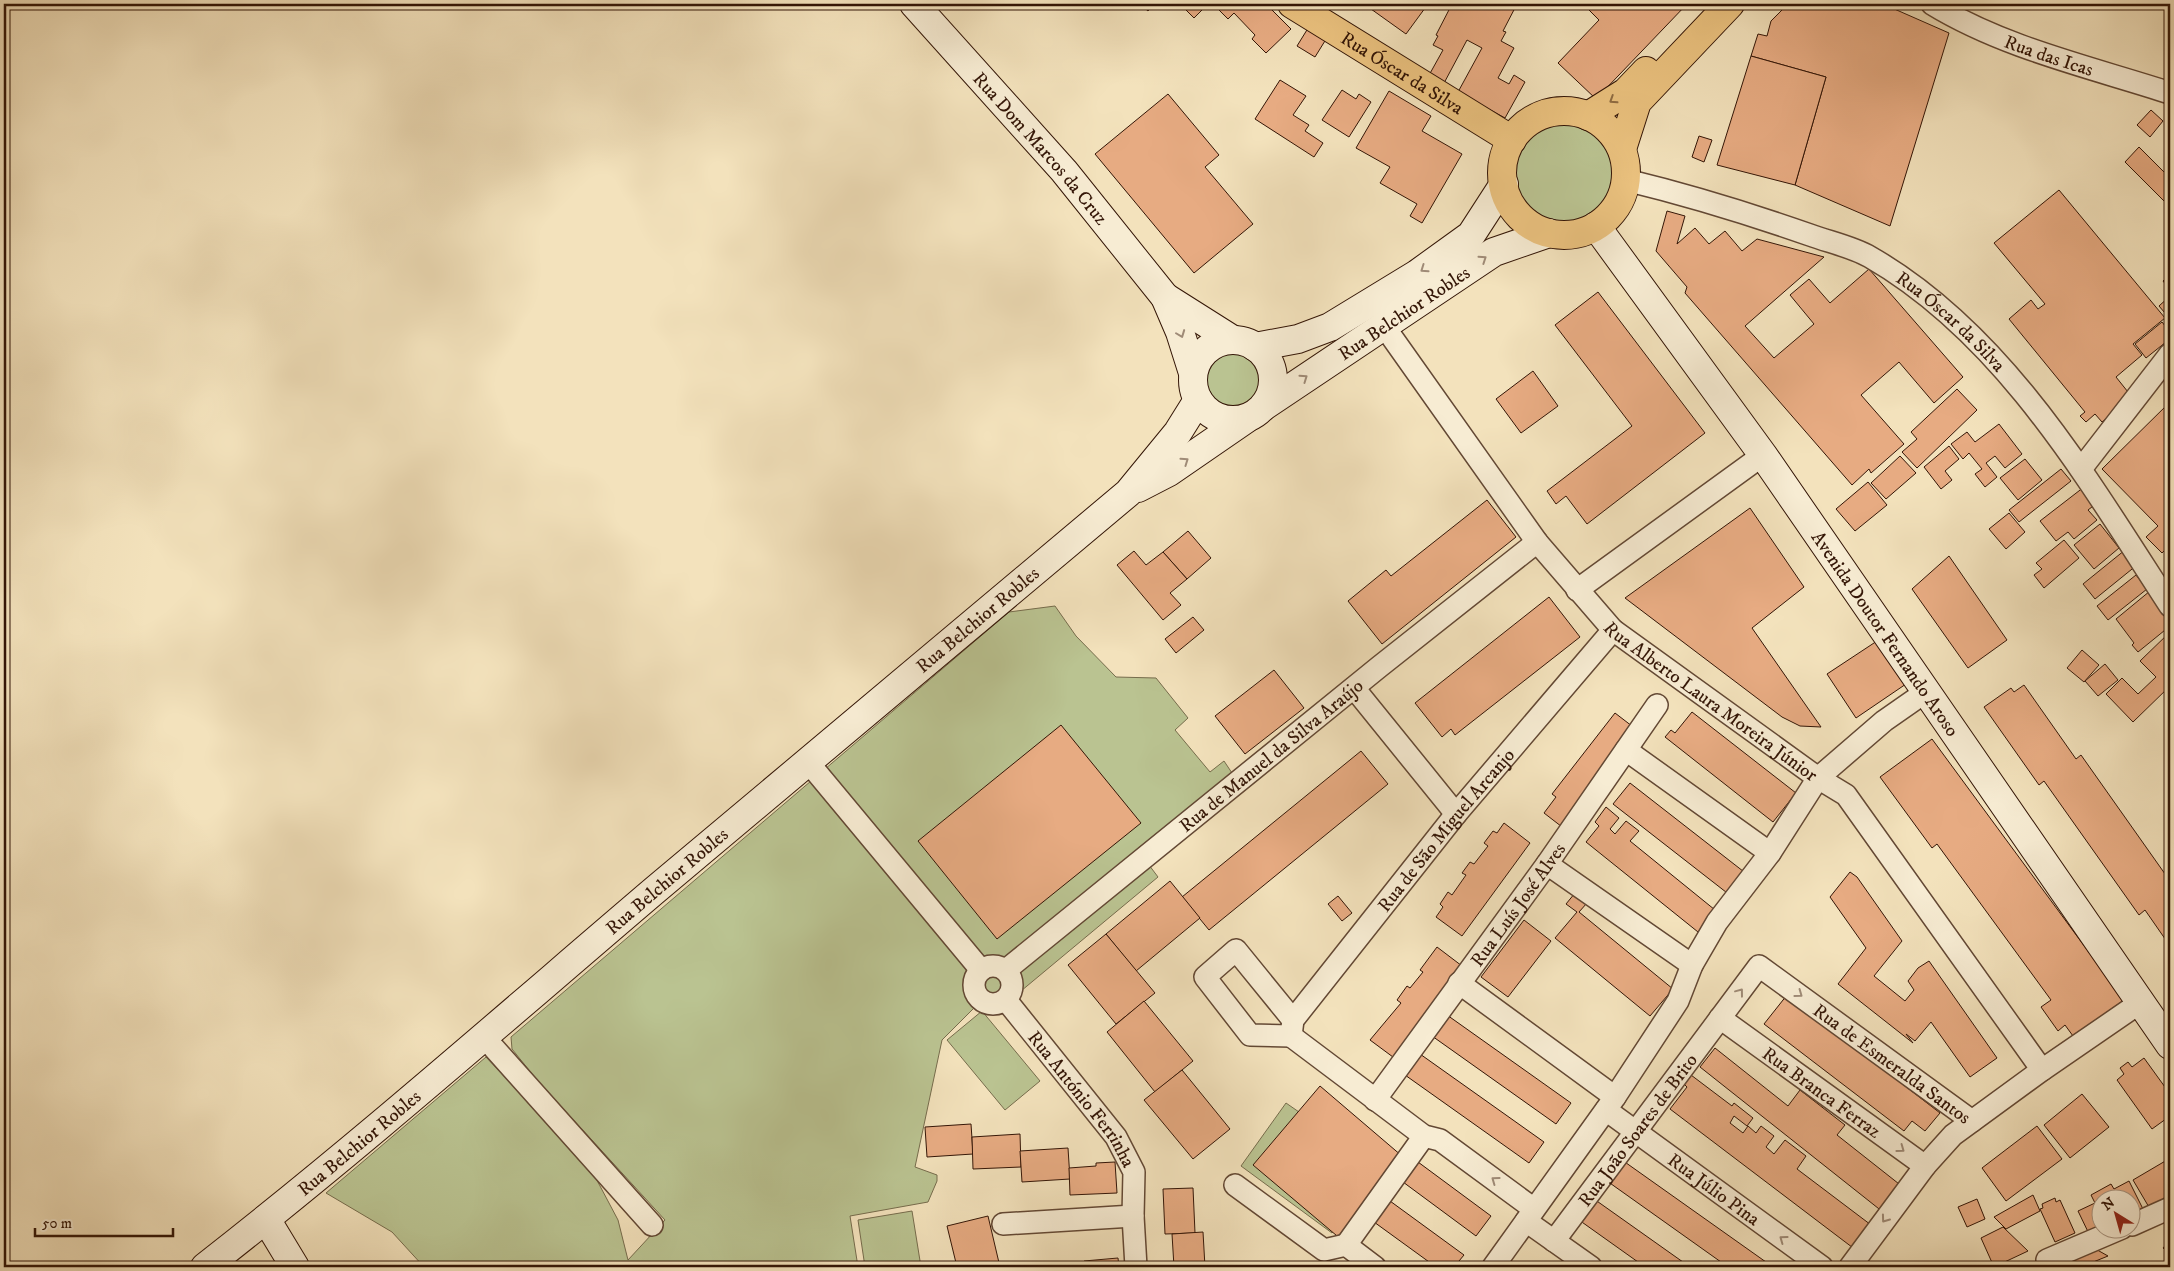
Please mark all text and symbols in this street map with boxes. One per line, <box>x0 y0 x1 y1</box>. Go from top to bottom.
street label: Rua Óscar da Silva <box>1336 27 1467 120</box>
street label: Rua das Icas <box>2001 31 2096 82</box>
street label: Rua Dom Marcos da Cruz <box>968 68 1112 230</box>
one-way arrow <box>1609 94 1618 104</box>
one-way arrow <box>1477 256 1487 265</box>
street label: Rua Belchior Robles <box>1334 262 1475 366</box>
one-way arrow <box>1420 263 1430 272</box>
street label: Rua Óscar da Silva <box>1891 267 2010 377</box>
one-way arrow <box>1175 329 1185 338</box>
one-way arrow <box>1298 375 1308 384</box>
one-way arrow <box>1179 458 1189 467</box>
street label: Avenida Doutor Fernando Aroso <box>1806 527 1964 741</box>
street label: Rua Belchior Robles <box>912 562 1044 678</box>
street label: Rua Alberto Laura Moreira Júnior <box>1598 617 1822 787</box>
street label: Rua de Manuel da Silva Araújo <box>1175 675 1368 838</box>
street label: Rua de São Miguel Arcanjo <box>1373 744 1520 917</box>
street label: Rua Belchior Robles <box>602 823 733 940</box>
street label: Rua Luís José Alves <box>1466 839 1571 972</box>
one-way arrow <box>1793 988 1802 998</box>
one-way arrow <box>1734 989 1742 998</box>
street label: Rua de Esmeralda Santos <box>1808 999 1975 1129</box>
street label: Rua António Ferrinha <box>1022 1027 1140 1171</box>
street label: Rua Branca Ferraz <box>1757 1042 1885 1144</box>
street label: Rua João Soares de Brito <box>1574 1049 1703 1212</box>
street label: Rua Belchior Robles <box>293 1086 426 1201</box>
one-way arrow <box>1895 1143 1905 1152</box>
street label: Rua Júlio Pina <box>1663 1149 1764 1231</box>
one-way arrow <box>1491 1177 1501 1186</box>
north arrow <box>2092 1188 2142 1238</box>
text: N <box>2099 1193 2119 1215</box>
scale bar <box>35 1206 172 1238</box>
one-way arrow <box>1882 1213 1891 1223</box>
text: 50 m <box>42 1214 72 1233</box>
one-way arrow <box>1780 1236 1789 1244</box>

